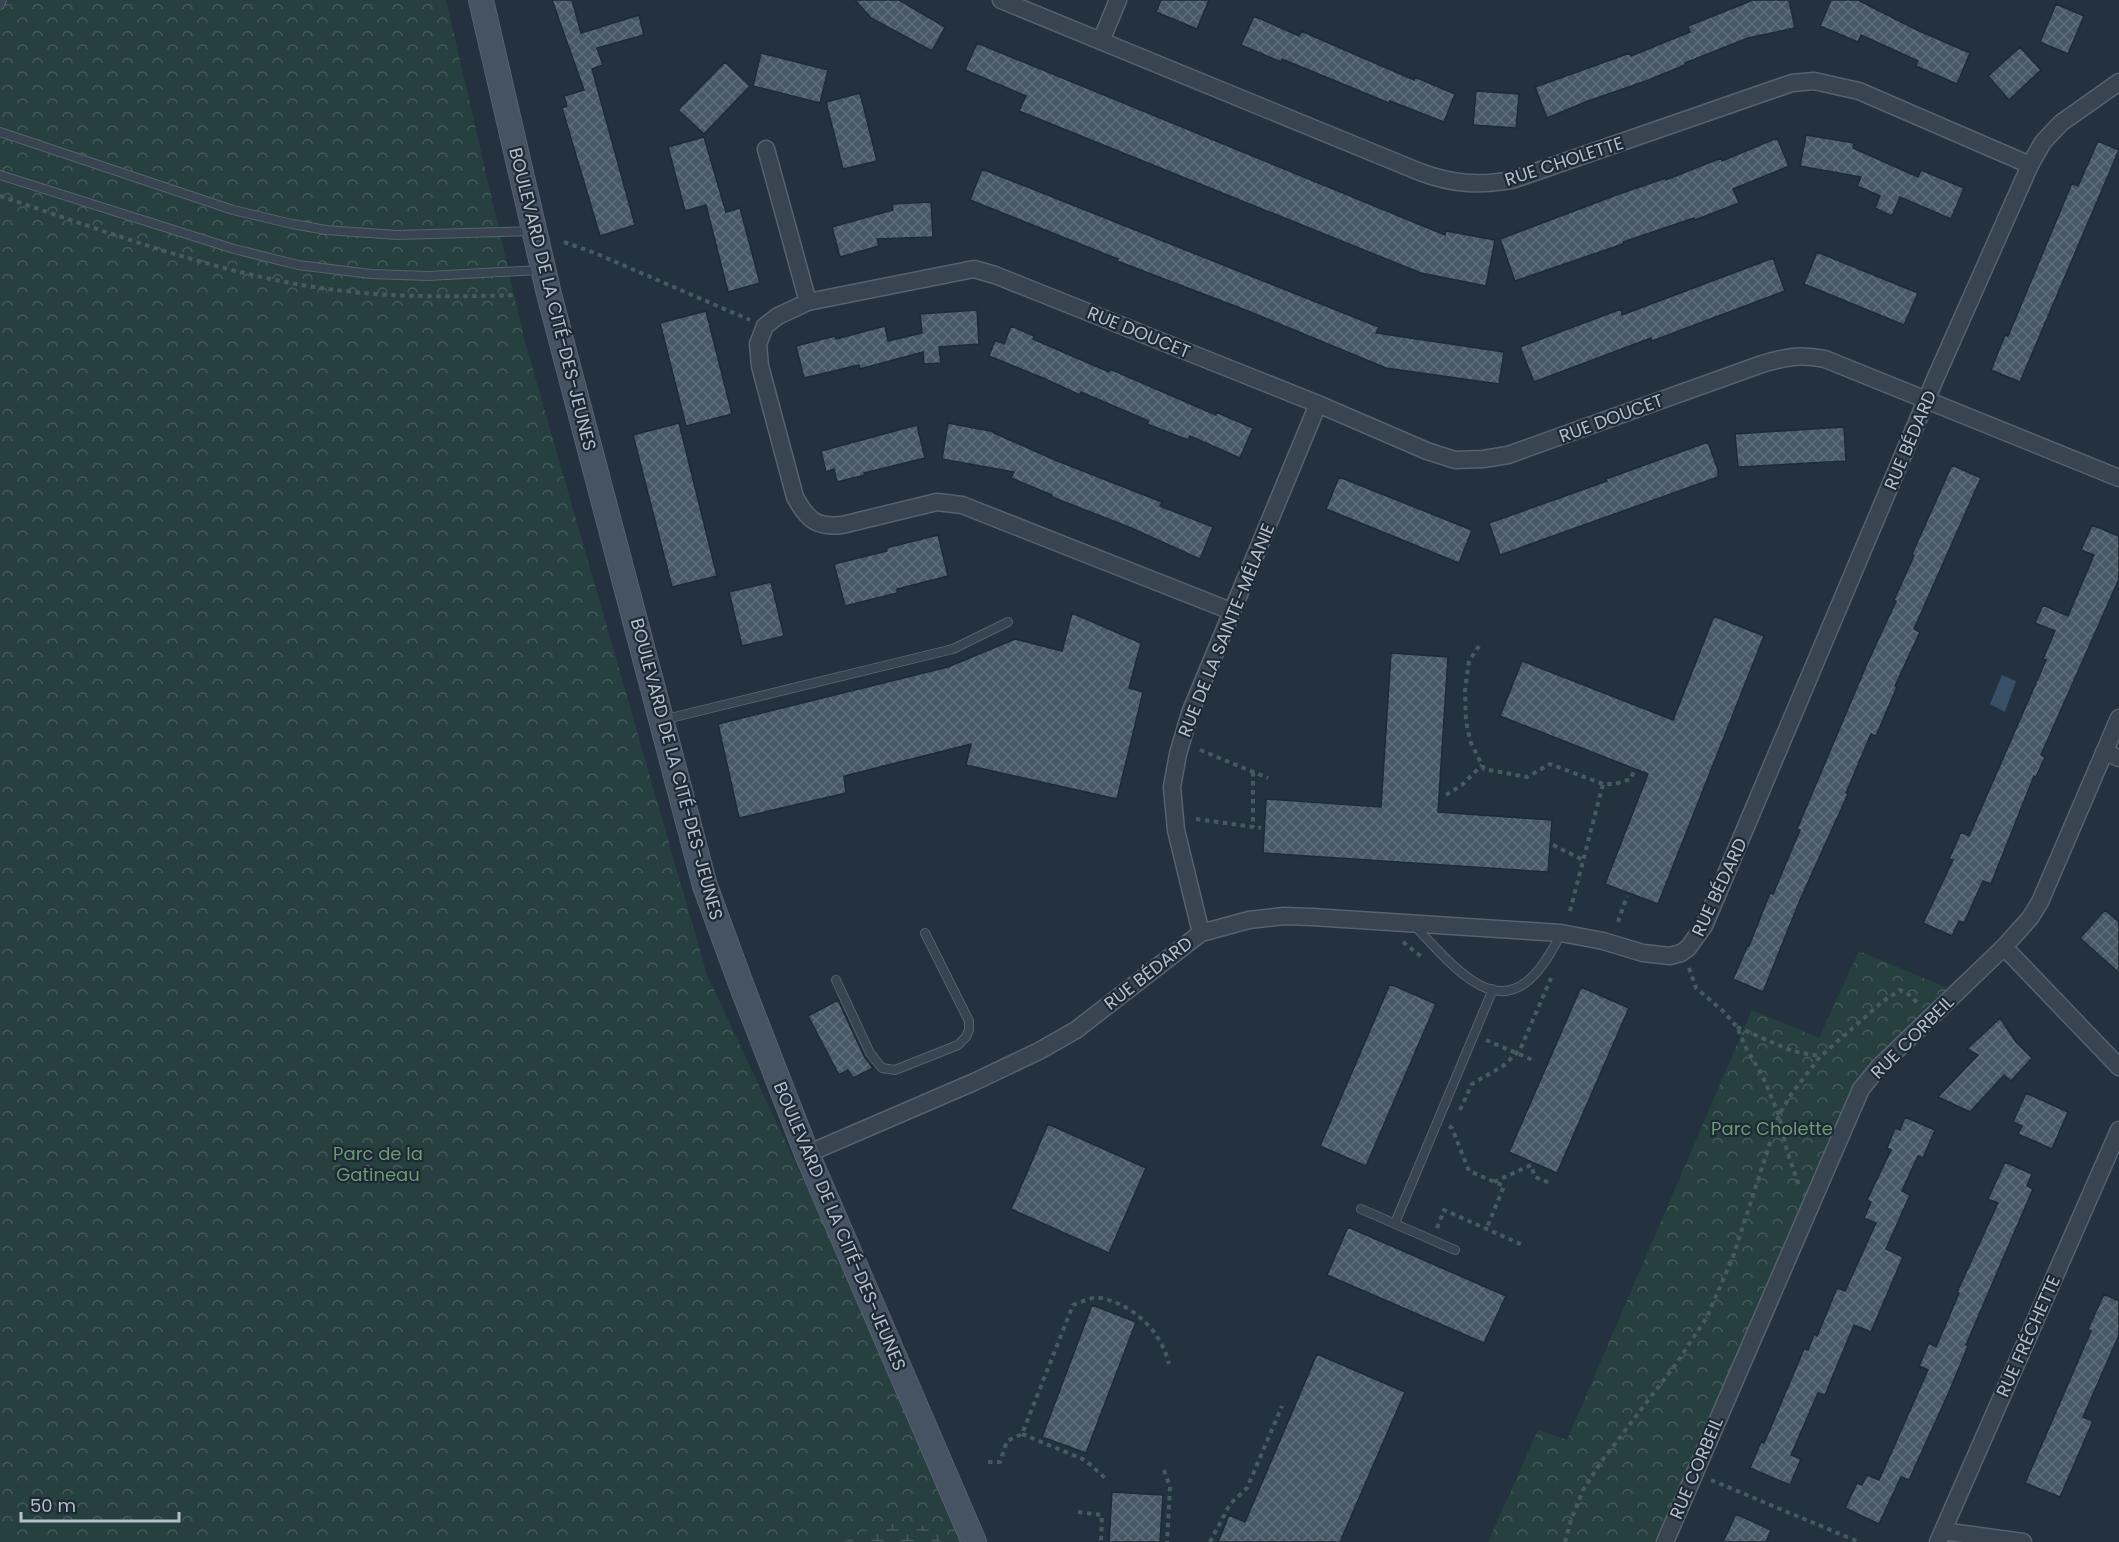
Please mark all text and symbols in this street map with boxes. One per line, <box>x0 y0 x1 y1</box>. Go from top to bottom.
street label: RUE CHOLETTE <box>1501 130 1627 192</box>
street label: BOULEVARD DE LA CITÉ-DES-JEUNES <box>503 145 603 453</box>
street label: RUE DOUCET <box>1084 300 1194 364</box>
street label: RUE BÉDARD <box>1878 386 1942 494</box>
street label: RUE DOUCET <box>1555 388 1667 448</box>
street label: RUE DE LA SAINTE-MÉLANIE <box>1172 520 1280 740</box>
street label: BOULEVARD DE LA CITÉ-DES-JEUNES <box>625 615 729 923</box>
street label: RUE BÉDARD <box>1685 834 1753 940</box>
street label: RUE BÉDARD <box>1099 931 1197 1015</box>
street label: RUE CORBEIL <box>1865 990 1959 1084</box>
street label: BOULEVARD DE LA CITÉ-DES-JEUNES <box>768 1078 912 1374</box>
park label: Parc Cholette <box>1711 1116 1833 1141</box>
park label: Parc de la Gatineau <box>333 1141 423 1187</box>
street label: RUE FRÉCHETTE <box>1990 1271 2066 1401</box>
street label: RUE CORBEIL <box>1663 1413 1729 1523</box>
scale bar <box>21 1485 178 1523</box>
text: 50 m <box>30 1493 76 1518</box>

